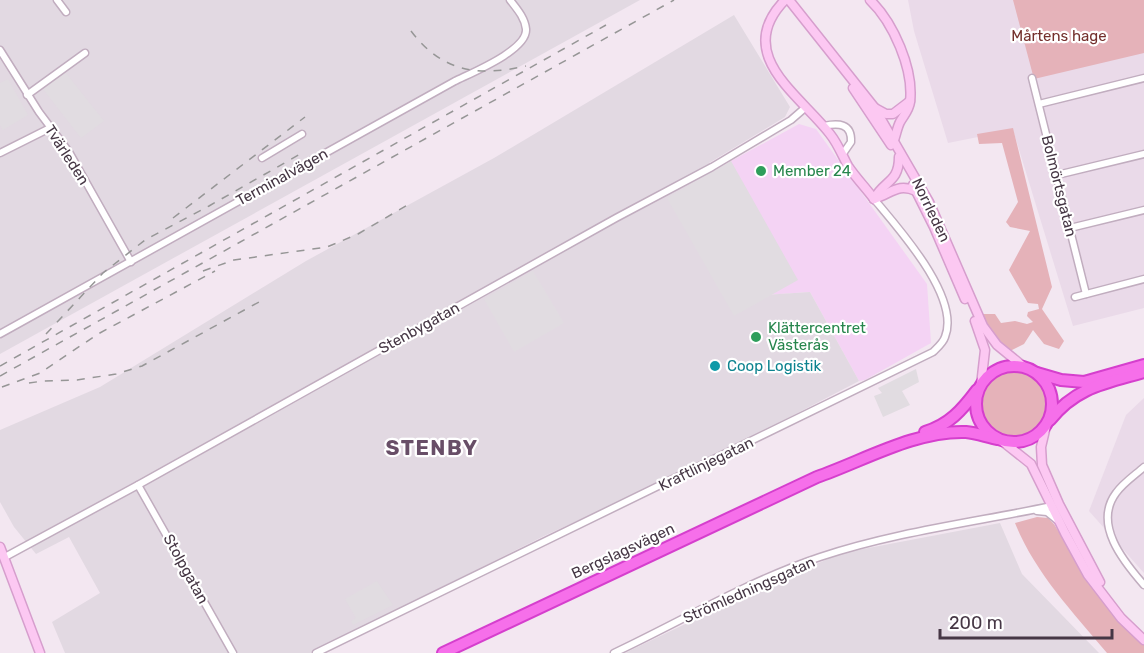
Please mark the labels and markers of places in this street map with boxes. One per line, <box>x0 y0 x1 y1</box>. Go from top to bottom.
place label: Member 24 <box>773 162 851 180</box>
marker: Member 24 <box>754 164 768 178</box>
place label: Klättercentret Västerås <box>768 319 866 354</box>
marker: Klättercentret Västerås <box>749 330 763 344</box>
place label: Coop Logistik <box>727 357 821 375</box>
marker: Coop Logistik <box>708 359 722 373</box>

